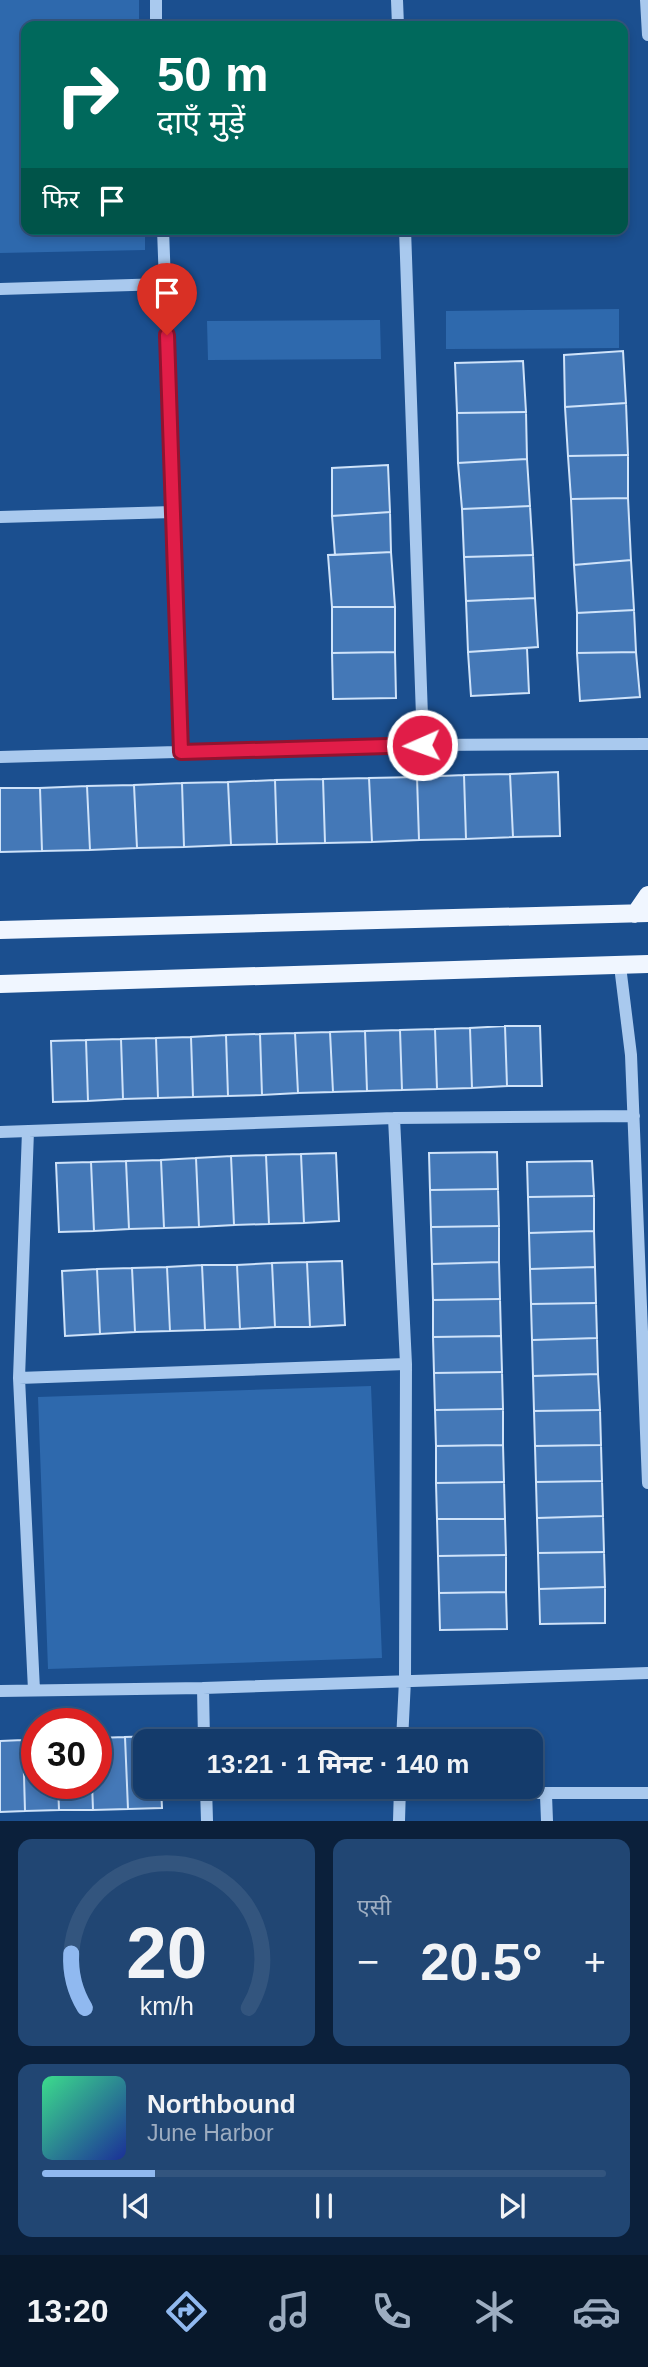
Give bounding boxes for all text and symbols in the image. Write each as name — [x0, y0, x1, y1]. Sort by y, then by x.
text: 50 m — [157, 47, 269, 101]
icon: right — [42, 49, 133, 140]
text: दाएँ मुड़ें — [157, 104, 245, 140]
icon: arrive — [93, 182, 131, 220]
text: फिर — [42, 184, 79, 214]
pin — [137, 263, 197, 335]
icon: arrive — [148, 274, 186, 312]
position arrow — [385, 708, 459, 782]
speed limit sign: 30 — [21, 1708, 112, 1799]
text: 13:21 · 1 मिनट · 140 m — [207, 1749, 469, 1779]
text: एसी — [357, 1894, 391, 1920]
text: 20 — [126, 1913, 207, 1994]
text: 20.5° — [420, 1933, 543, 1991]
text: − — [357, 1941, 379, 1983]
text: + — [584, 1941, 606, 1983]
text: km/h — [139, 1992, 194, 2020]
text: Northbound — [147, 2089, 296, 2119]
text: June Harbor — [147, 2120, 274, 2146]
icon: previous — [117, 2187, 155, 2225]
icon: pause — [305, 2187, 343, 2225]
icon: next — [493, 2187, 531, 2225]
icon: directions — [162, 2287, 211, 2336]
icon: music — [265, 2287, 314, 2336]
icon: phone — [367, 2287, 416, 2336]
icon: climate — [470, 2287, 519, 2336]
icon: car — [572, 2287, 621, 2336]
text: 13:20 — [27, 2293, 109, 2329]

